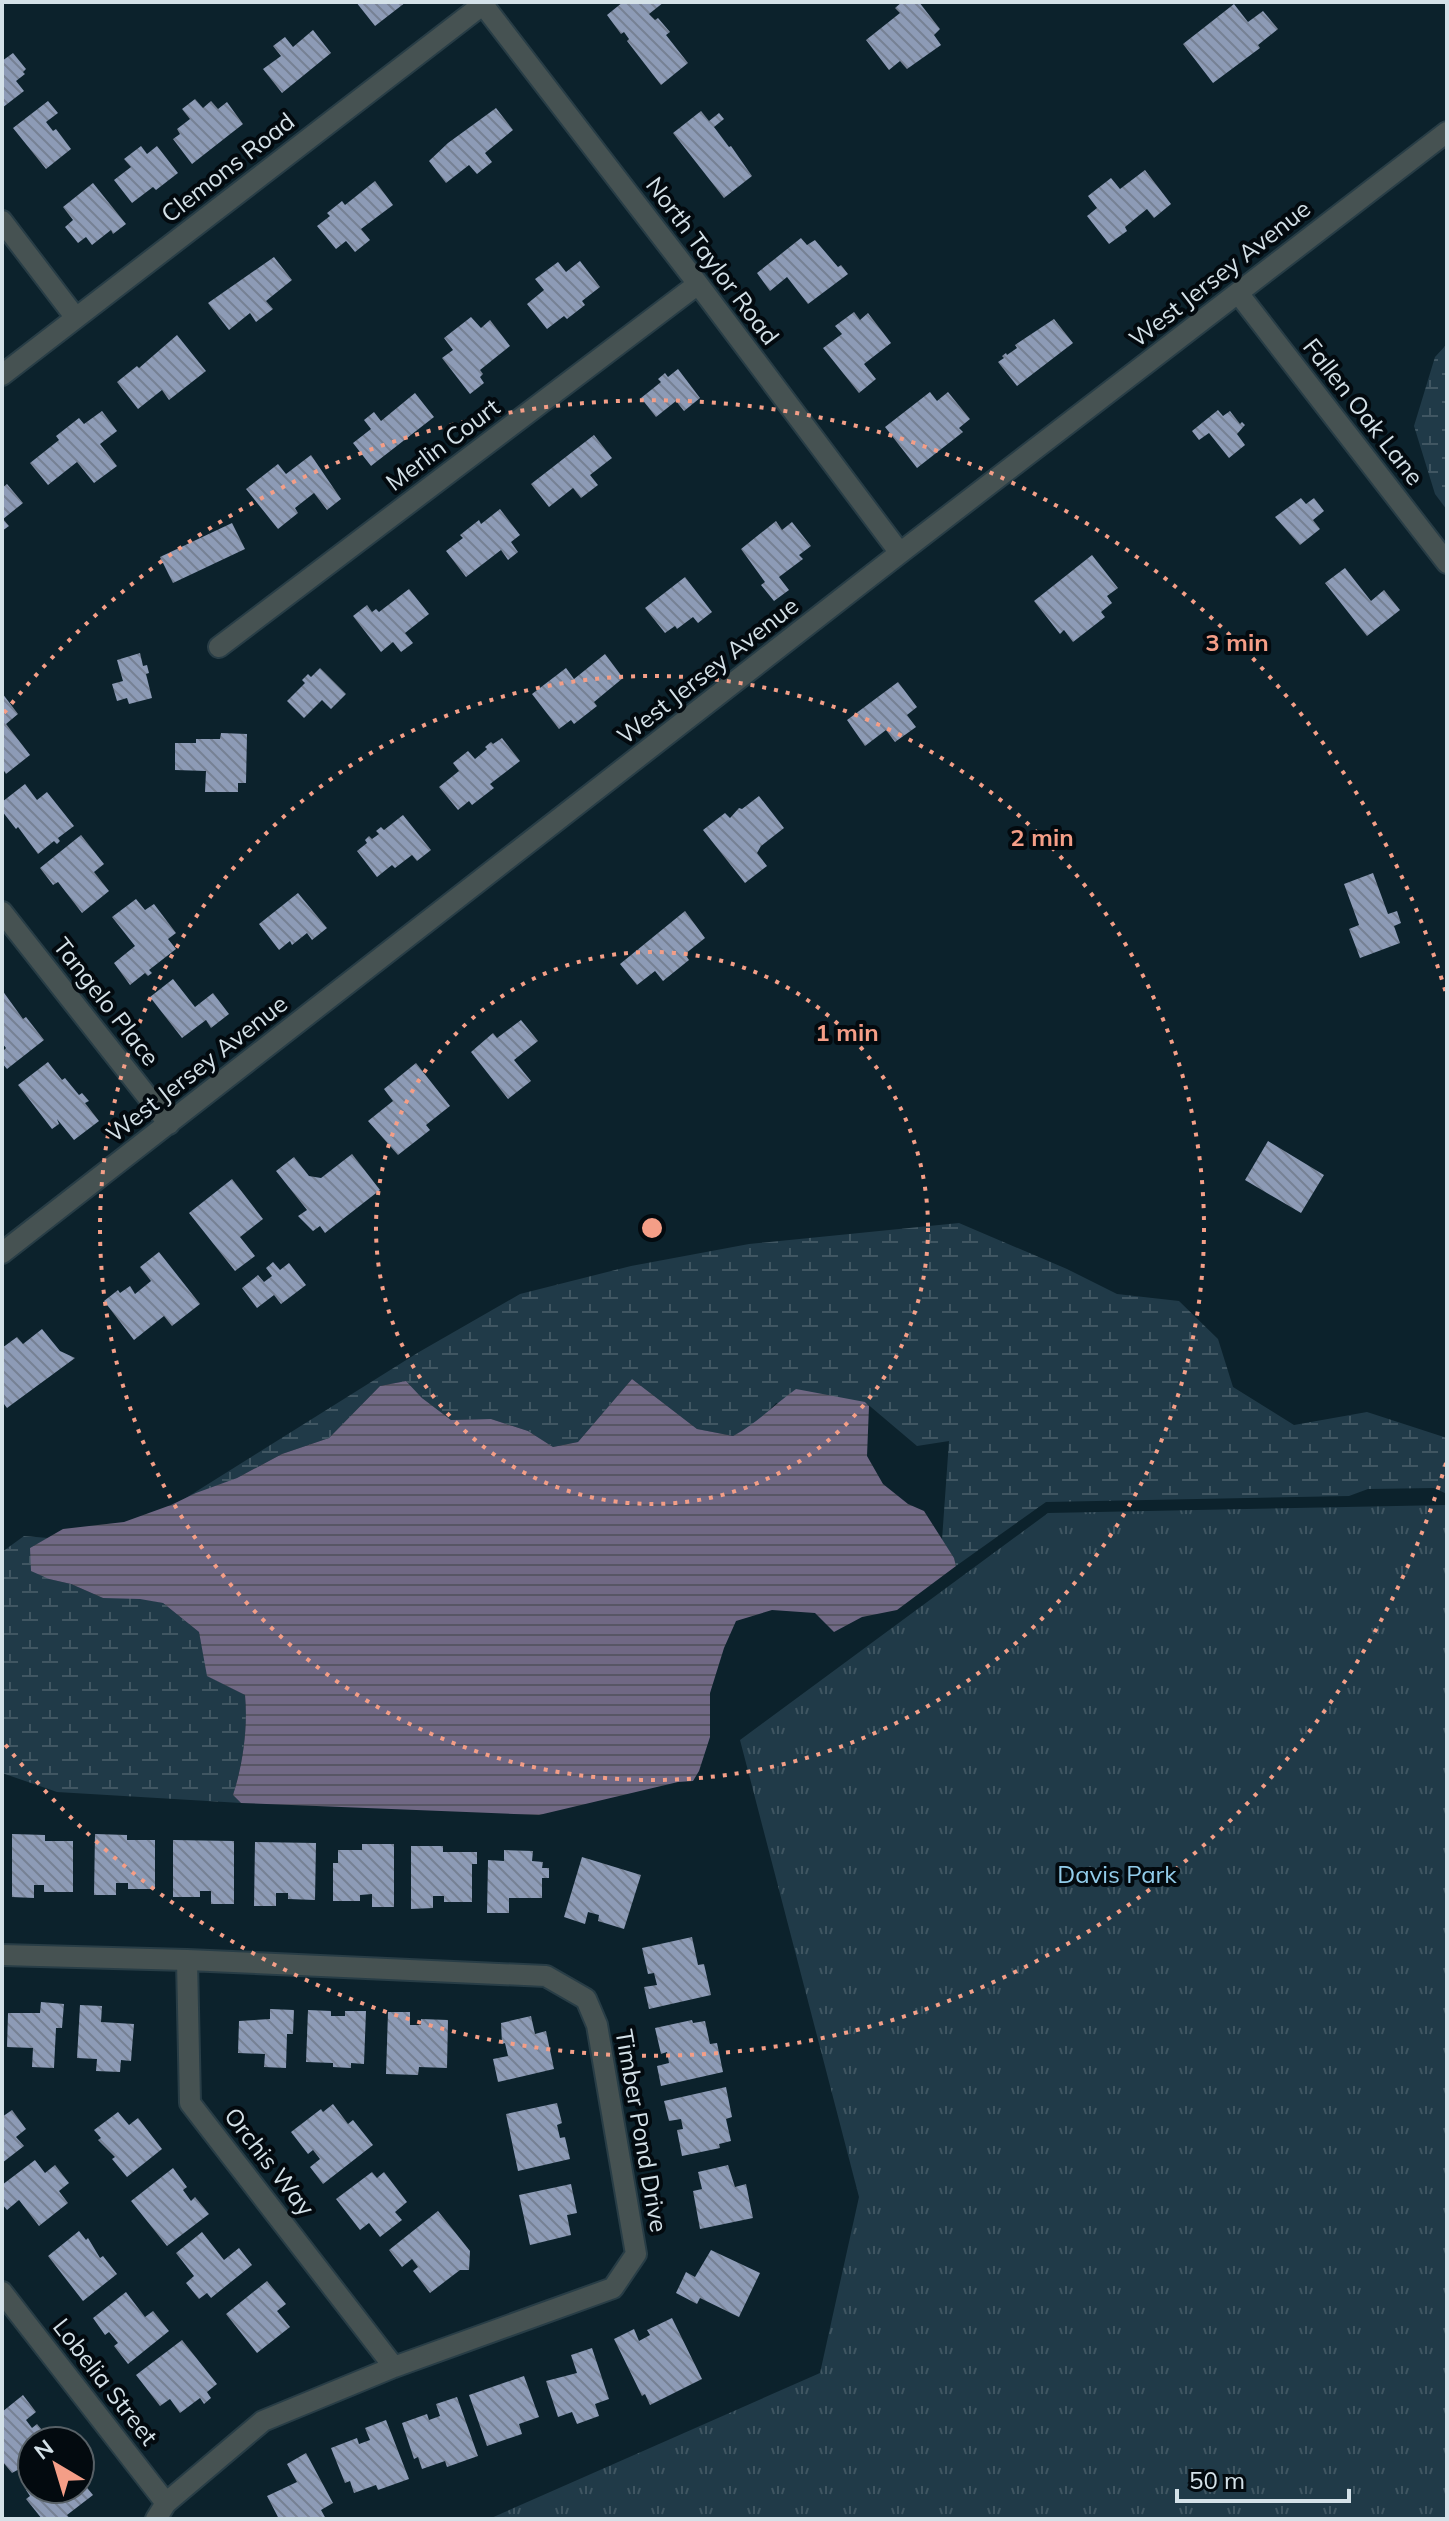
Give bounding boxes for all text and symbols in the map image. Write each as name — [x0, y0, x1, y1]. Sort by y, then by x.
street label: Clemons Road — [155, 106, 300, 229]
street label: North Taylor Road — [640, 170, 786, 350]
street label: West Jersey Avenue — [1123, 193, 1316, 353]
street label: Fallen Oak Lane — [1297, 332, 1431, 491]
street label: Merlin Court — [379, 392, 505, 497]
street label: West Jersey Avenue — [611, 590, 804, 750]
text: 3 min — [1205, 627, 1269, 657]
text: 2 min — [1010, 822, 1074, 852]
street label: Tangelo Place — [47, 931, 166, 1072]
street label: West Jersey Avenue — [100, 988, 293, 1148]
text: 1 min — [815, 1017, 879, 1047]
centre of rings — [638, 1214, 666, 1242]
park label: Davis Park — [1057, 1859, 1177, 1889]
street label: Timber Pond Drive — [609, 2027, 675, 2234]
street label: Orchis Way — [218, 2101, 322, 2222]
street label: Lobelia Street — [47, 2312, 165, 2451]
north arrow — [16, 2425, 96, 2505]
text: N — [29, 2433, 59, 2465]
scale bar — [1177, 2453, 1349, 2503]
text: 50 m — [1189, 2465, 1245, 2495]

